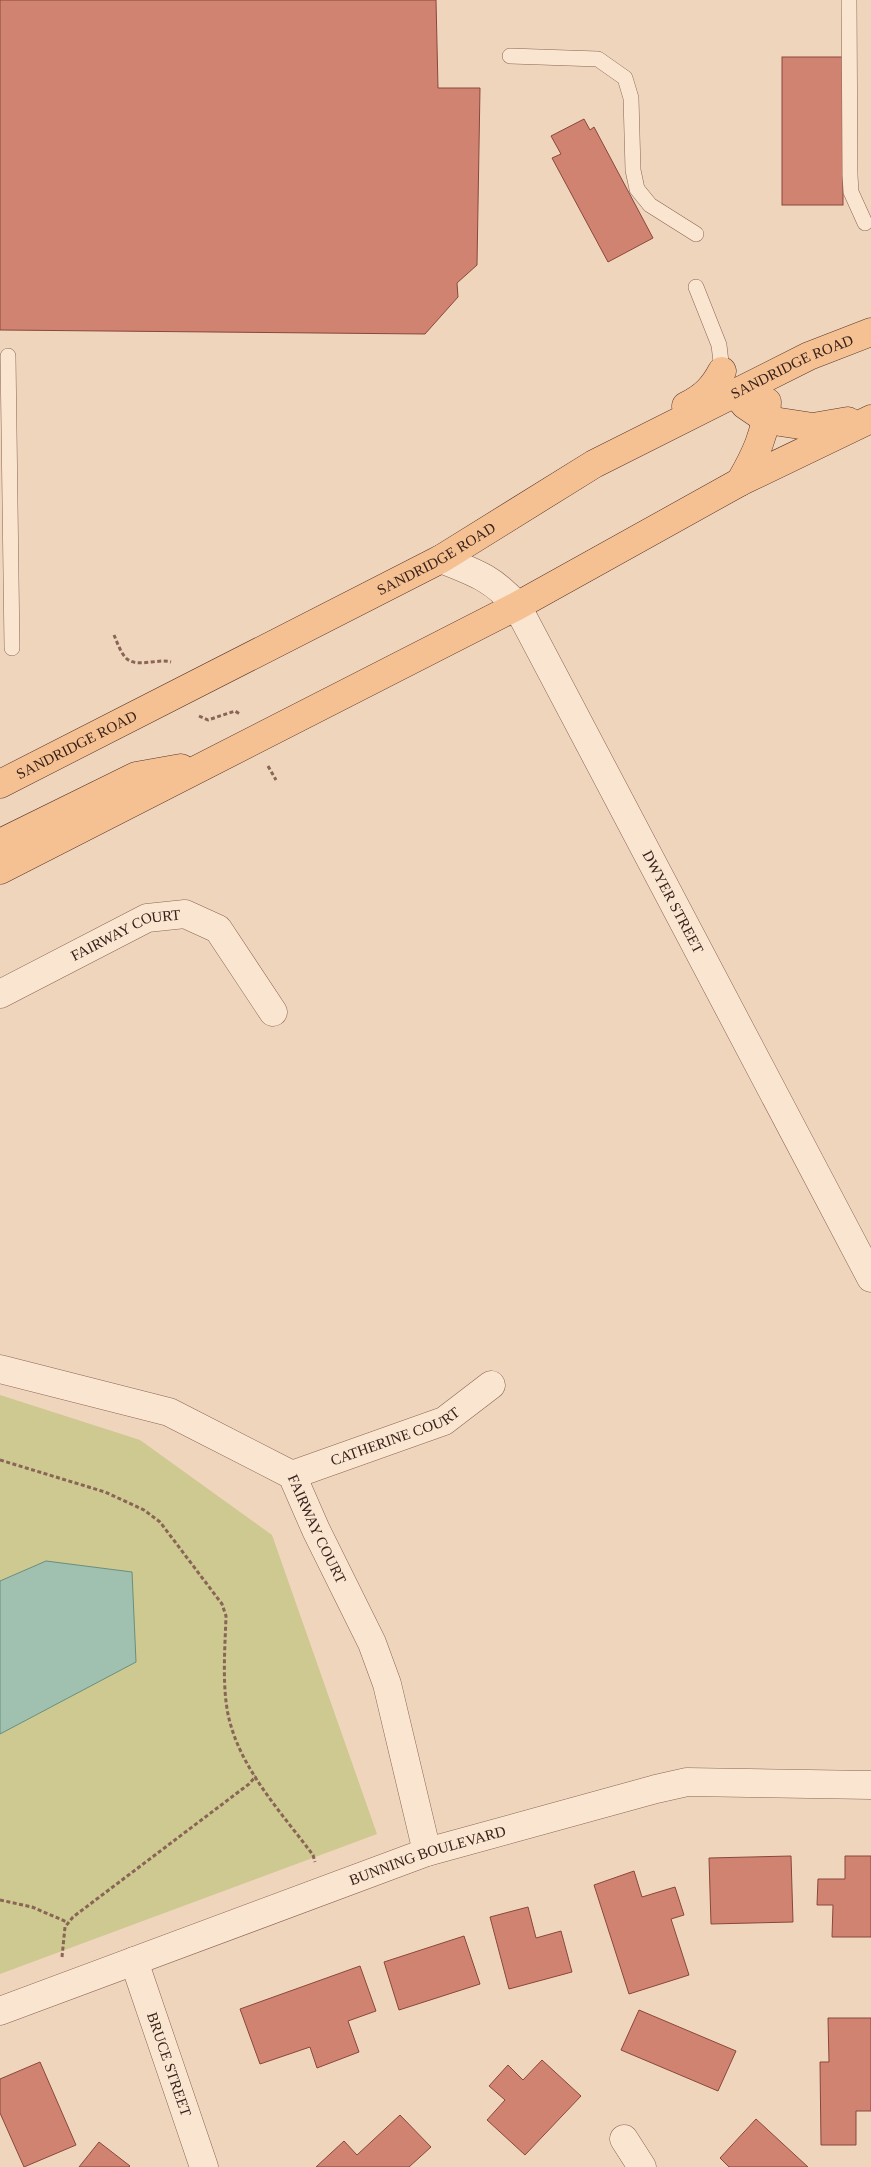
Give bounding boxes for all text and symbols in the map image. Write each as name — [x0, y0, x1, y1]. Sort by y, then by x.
street label: SANDRIDGE ROAD — [728, 332, 856, 402]
street label: SANDRIDGE ROAD — [374, 519, 498, 598]
street label: SANDRIDGE ROAD — [14, 707, 140, 782]
street label: DWYER STREET — [639, 848, 706, 956]
street label: FAIRWAY COURT — [68, 907, 181, 964]
street label: CATHERINE COURT — [328, 1404, 463, 1469]
street label: FAIRWAY COURT — [285, 1472, 349, 1586]
street label: BUNNING BOULEVARD — [347, 1823, 508, 1888]
street label: BRUCE STREET — [144, 2010, 194, 2118]

